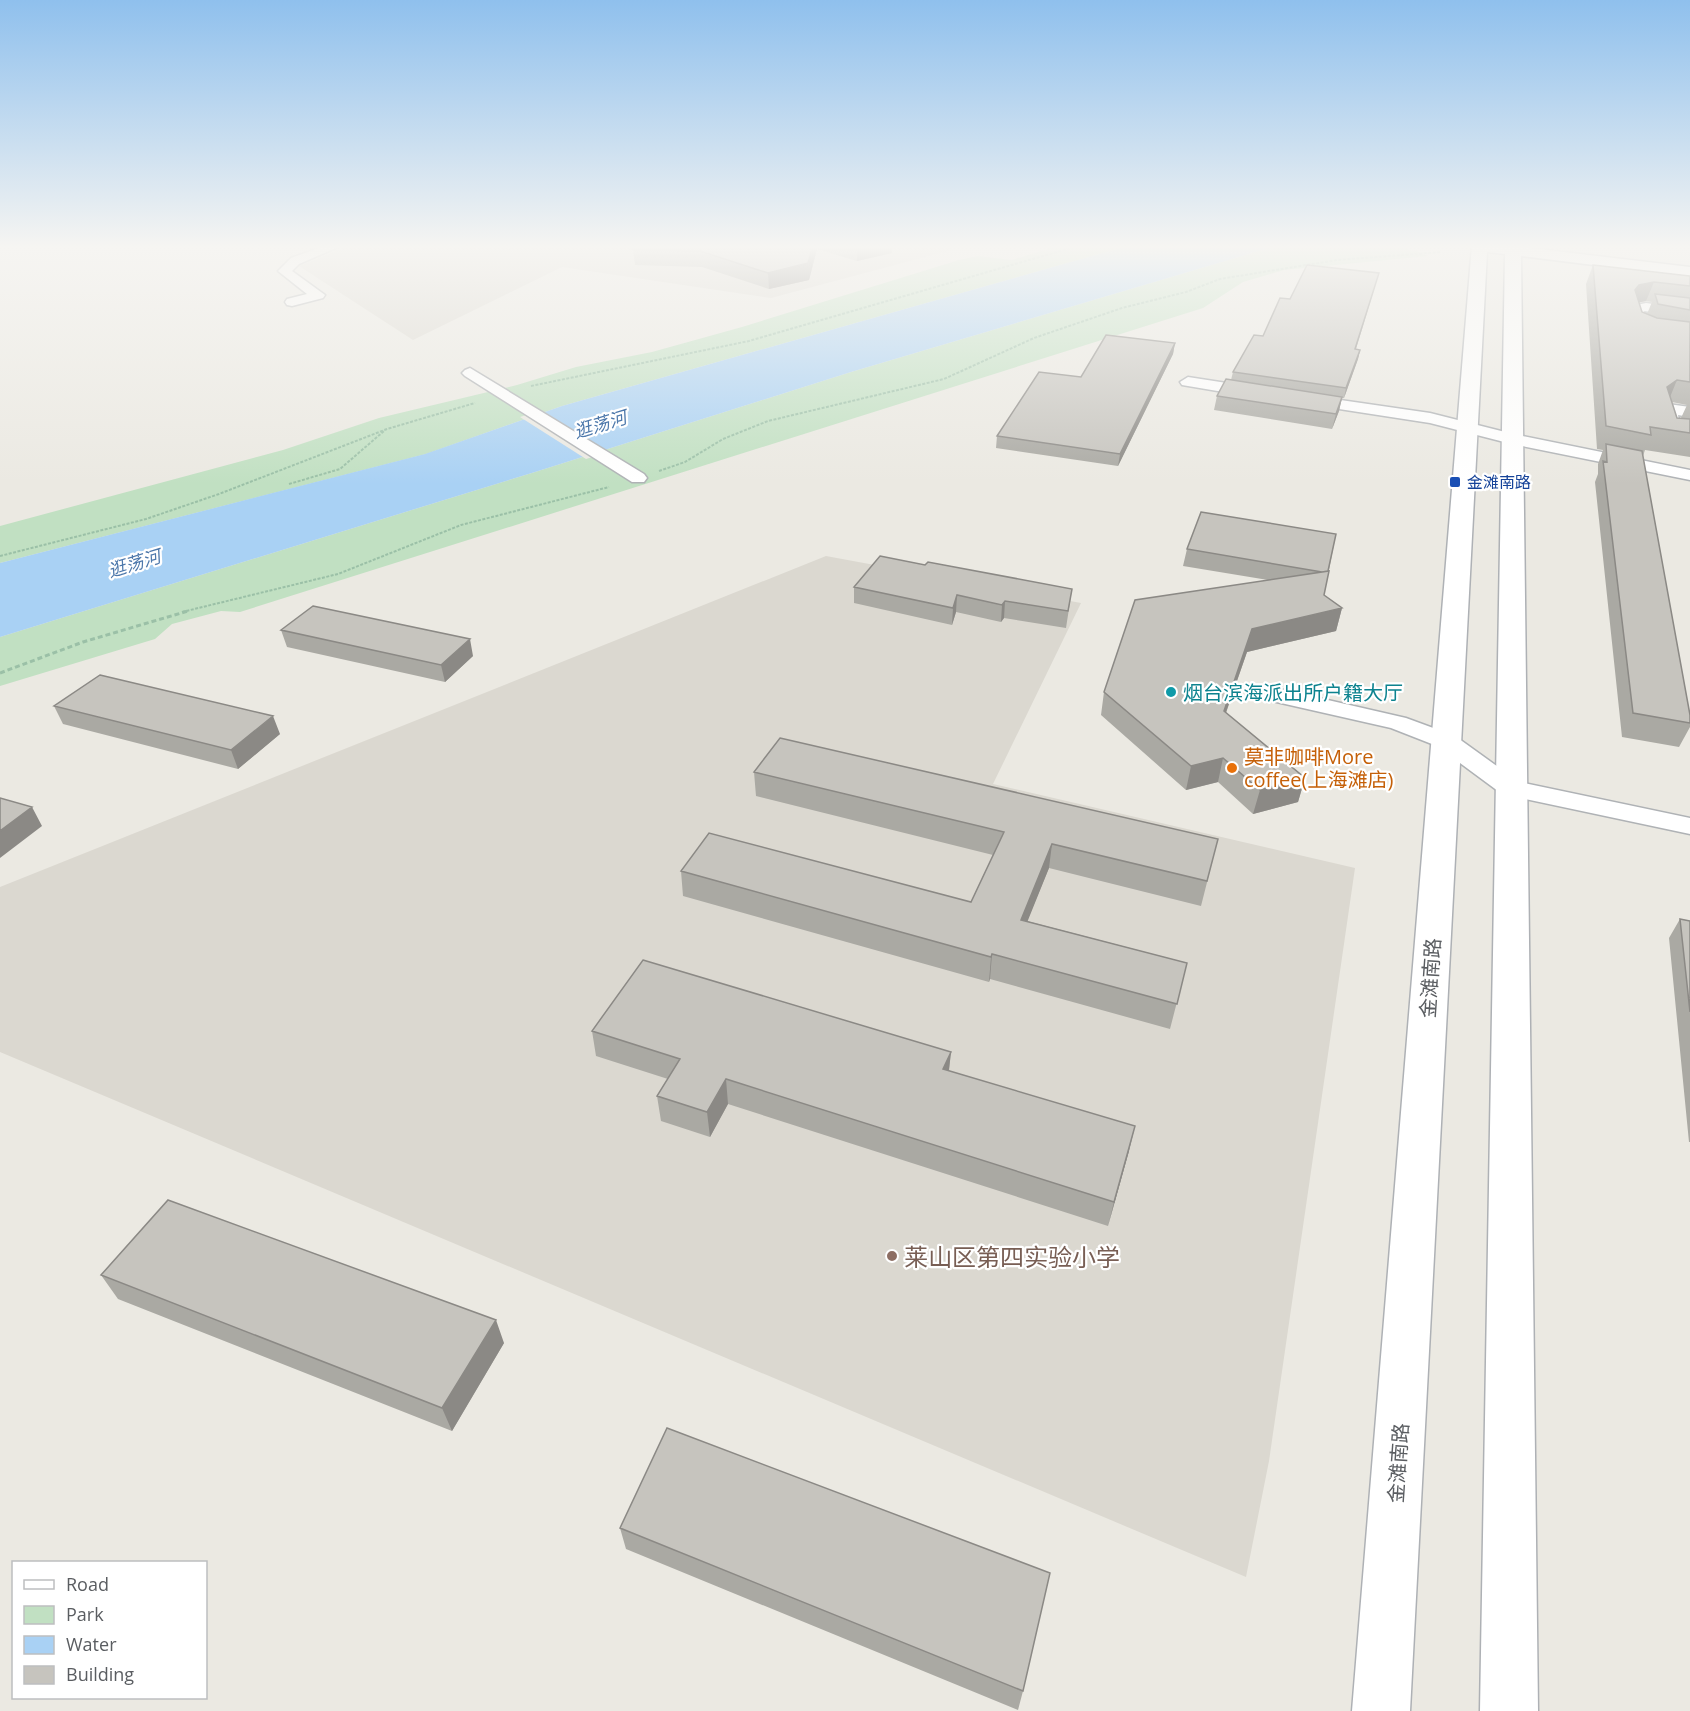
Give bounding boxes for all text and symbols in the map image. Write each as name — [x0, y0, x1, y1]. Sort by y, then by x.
water label: 逛荡河 — [571, 404, 632, 443]
place label: 金滩南路 — [1467, 471, 1531, 493]
marker: 金滩南路 — [1448, 475, 1462, 489]
water label: 逛荡河 — [105, 543, 166, 582]
place label: 烟台滨海派出所户籍大厅 — [1183, 679, 1403, 706]
marker: 烟台滨海派出所户籍大厅 — [1164, 685, 1178, 699]
place label: 莫非咖啡More coffee(上海滩店) — [1244, 743, 1393, 793]
marker: 莫非咖啡More coffee(上海滩店) — [1225, 761, 1239, 775]
street label: 金滩南路 — [1414, 937, 1446, 1019]
place label: 莱山区第四实验小学 — [904, 1240, 1120, 1273]
marker: 莱山区第四实验小学 — [885, 1249, 899, 1263]
street label: 金滩南路 — [1382, 1422, 1414, 1504]
legend — [12, 1561, 207, 1699]
text: Road — [66, 1572, 109, 1596]
text: Park — [66, 1602, 104, 1626]
text: Water — [66, 1632, 117, 1656]
text: Building — [66, 1662, 134, 1686]

